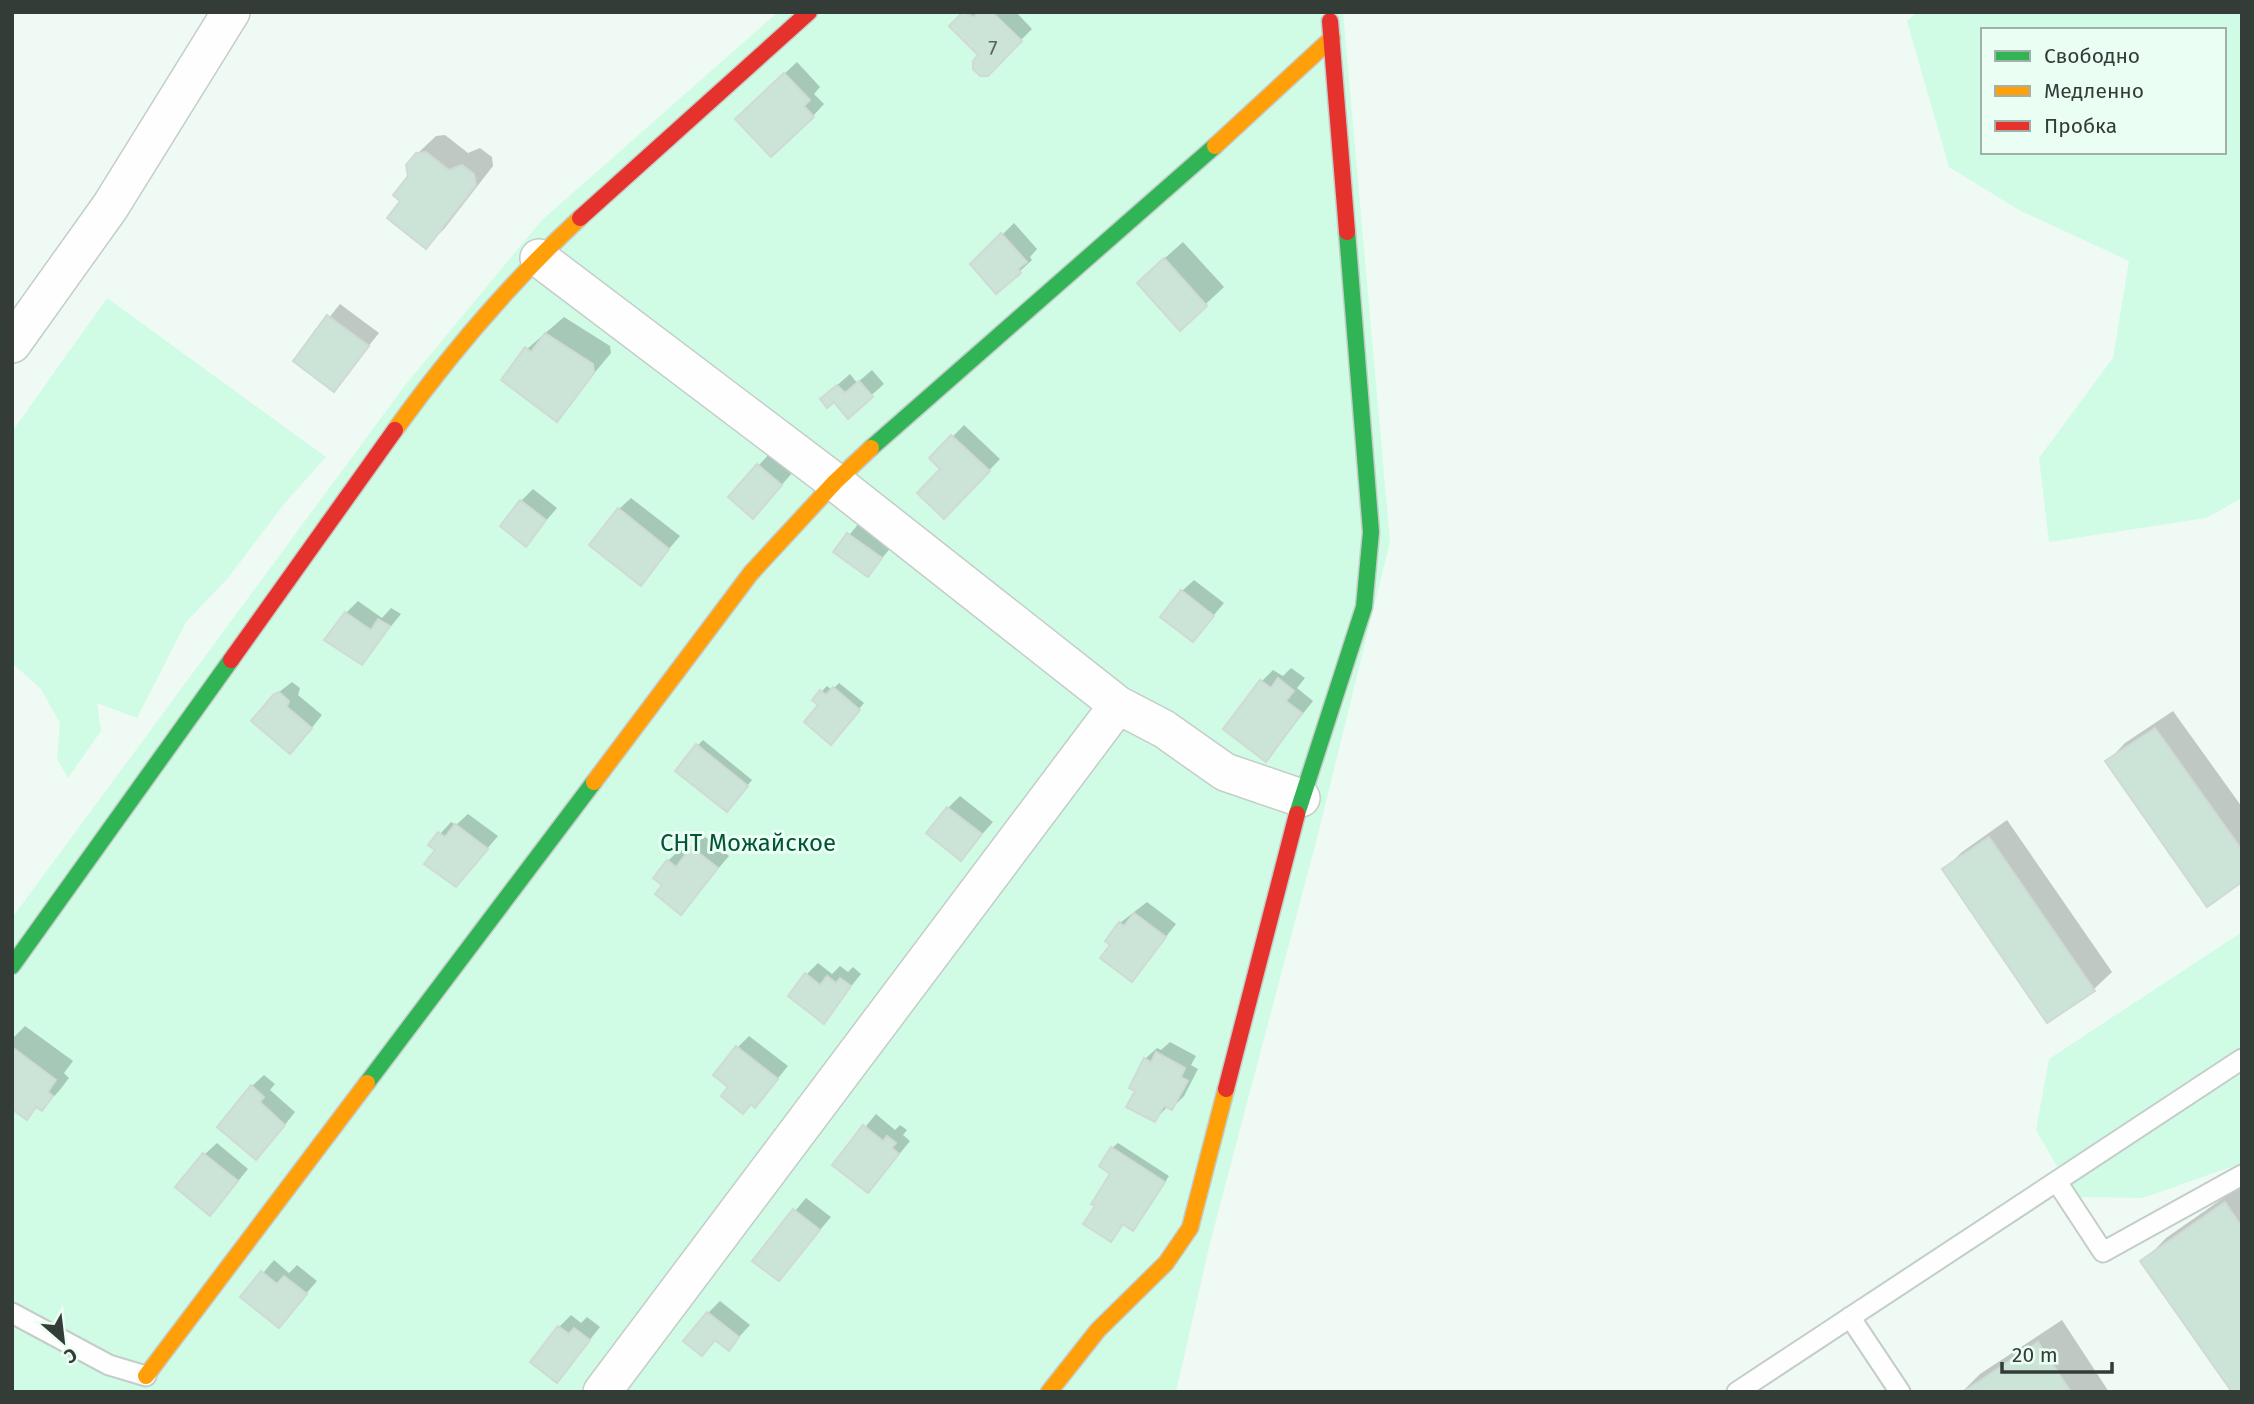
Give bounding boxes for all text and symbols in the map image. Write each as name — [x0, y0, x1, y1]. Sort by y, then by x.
legend — [1981, 28, 2226, 154]
house number: 7 — [988, 35, 998, 61]
text: Свободно — [2044, 43, 2140, 69]
text: Медленно — [2044, 78, 2144, 104]
text: Пробка — [2044, 113, 2117, 139]
park label: СНТ Можайское — [660, 829, 836, 857]
north arrow — [28, 1306, 98, 1376]
scale bar — [2002, 1330, 2112, 1374]
text: 20 m — [2012, 1342, 2058, 1368]
text: С — [60, 1343, 81, 1368]

